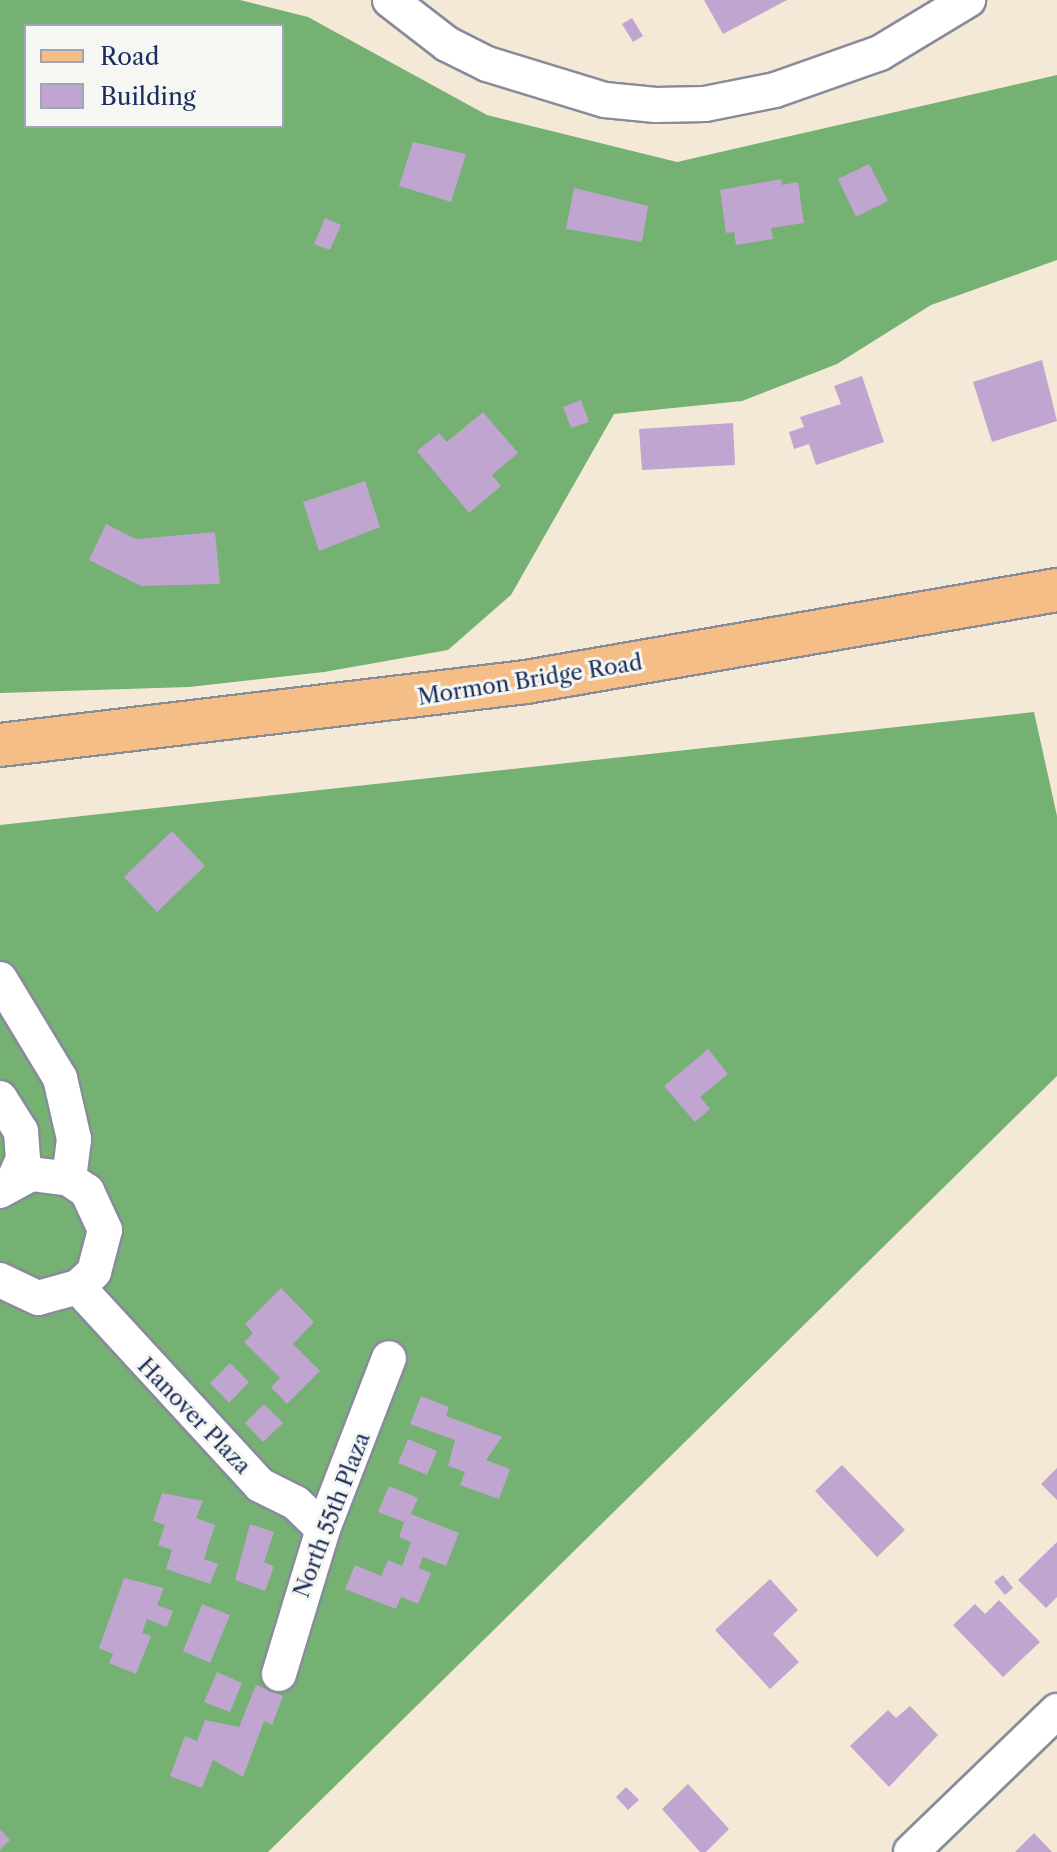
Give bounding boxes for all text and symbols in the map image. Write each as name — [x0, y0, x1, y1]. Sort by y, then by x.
legend — [24, 24, 284, 128]
text: Road — [100, 42, 159, 71]
text: Building — [100, 82, 196, 111]
street label: Mormon Bridge Road — [416, 649, 644, 711]
street label: Hanover Plaza — [132, 1352, 256, 1480]
street label: North 55th Plaza — [288, 1429, 376, 1601]

